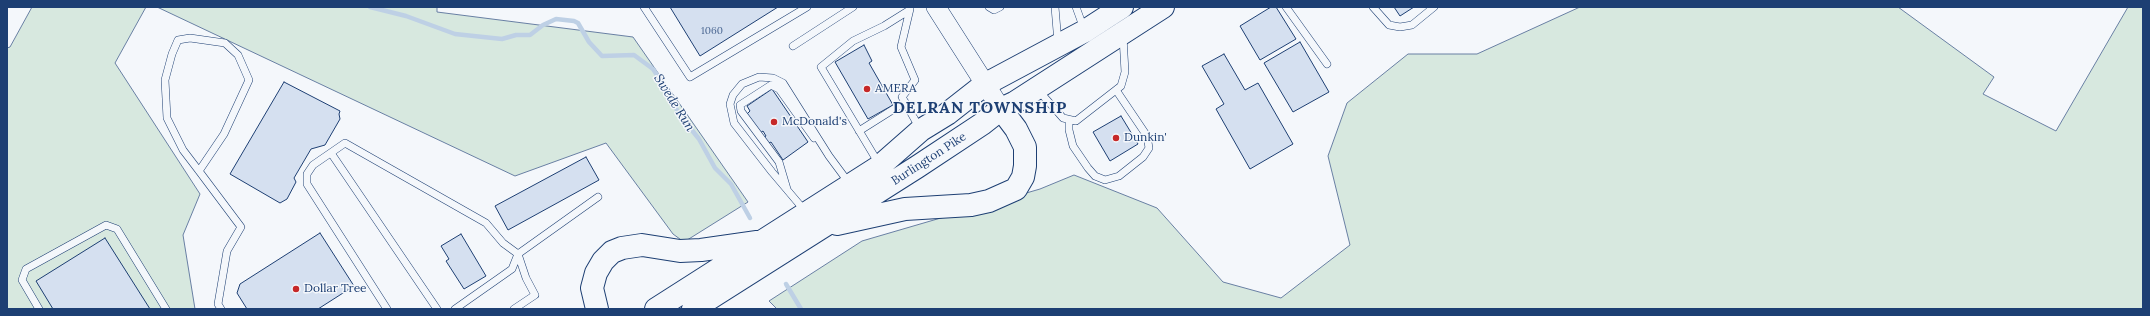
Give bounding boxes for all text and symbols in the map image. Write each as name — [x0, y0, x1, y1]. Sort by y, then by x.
house number: 1060 — [701, 25, 723, 37]
water label: Swede Run — [650, 71, 698, 135]
place label: AMERA — [875, 82, 917, 96]
marker: AMERA — [862, 84, 872, 94]
district label: DELRAN TOWNSHIP — [893, 98, 1067, 118]
place label: McDonald's — [782, 115, 847, 129]
marker: McDonald's — [769, 117, 779, 127]
street label: Burlington Pike — [889, 130, 969, 188]
place label: Dunkin' — [1124, 131, 1167, 145]
marker: Dunkin' — [1111, 133, 1121, 143]
place label: Dollar Tree — [304, 282, 367, 296]
marker: Dollar Tree — [291, 284, 301, 294]

